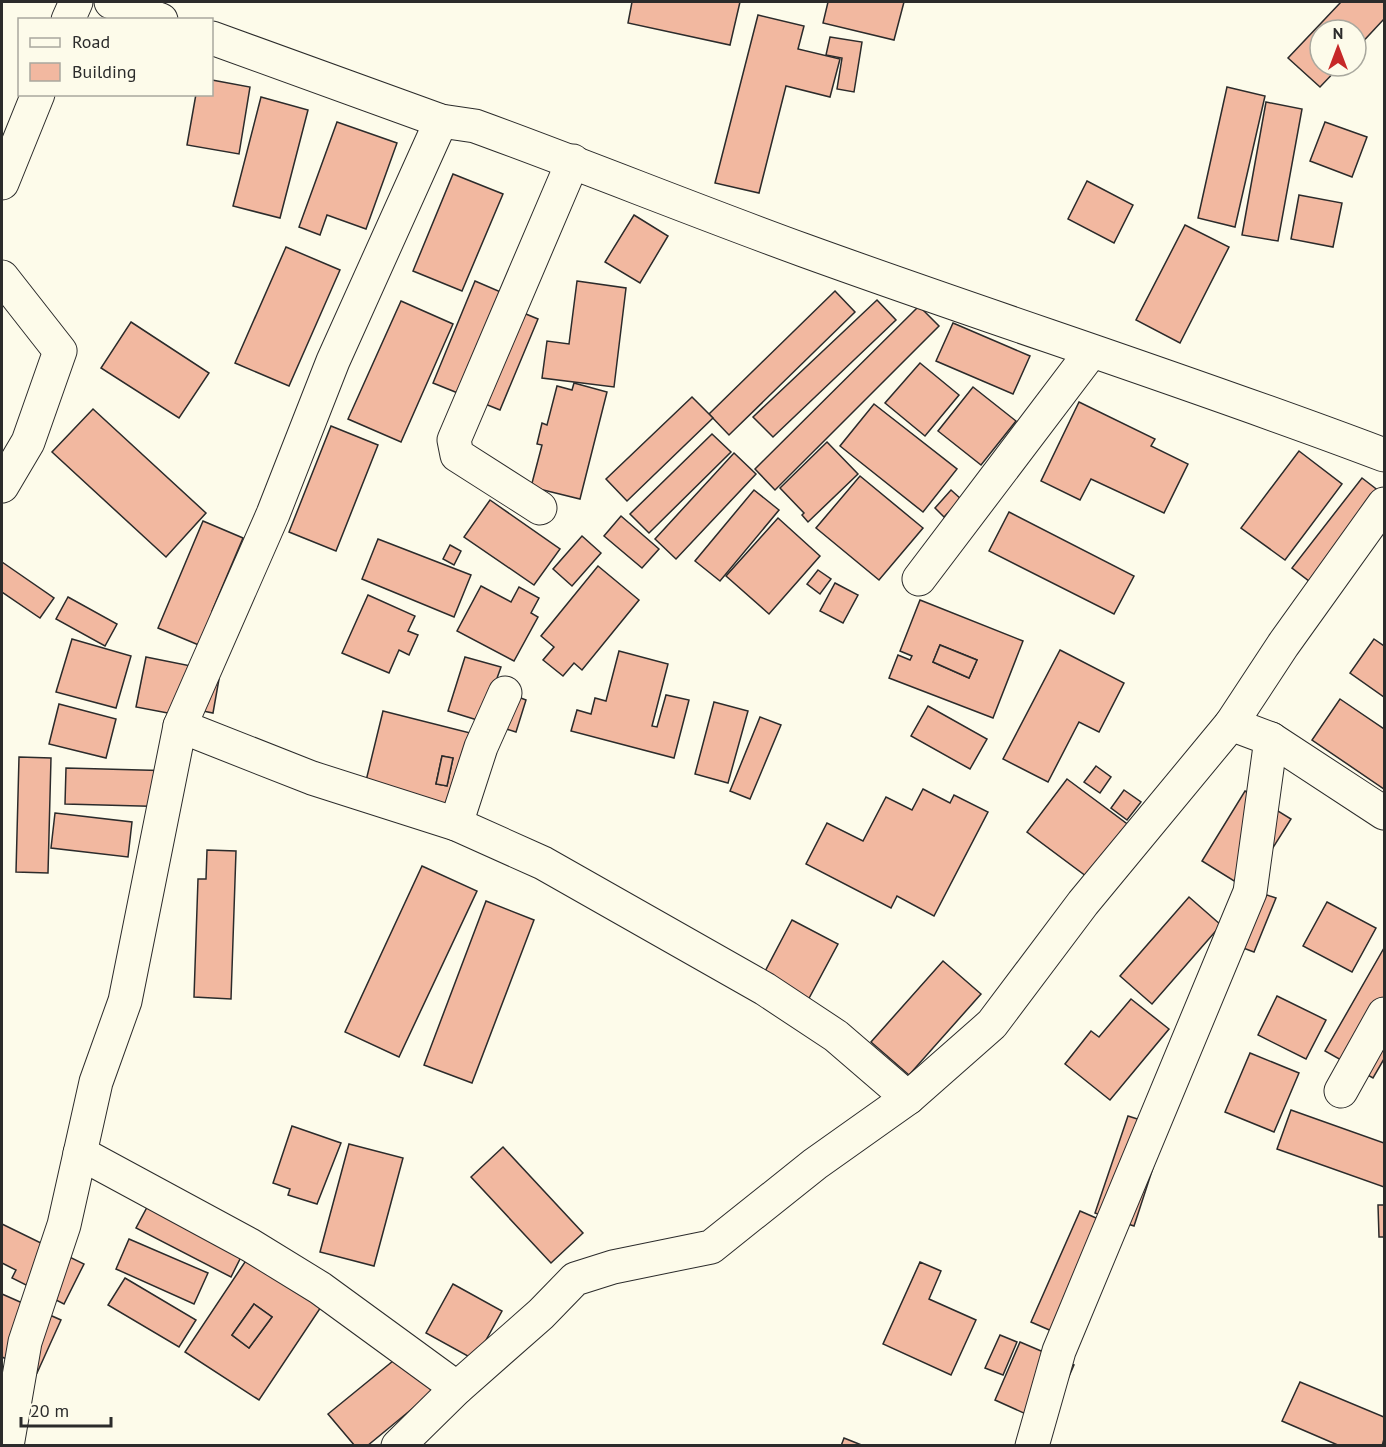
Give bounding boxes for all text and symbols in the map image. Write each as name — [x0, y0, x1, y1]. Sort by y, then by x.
legend — [18, 18, 213, 96]
north arrow — [1308, 18, 1368, 78]
text: N — [1333, 23, 1343, 43]
text: Road — [72, 30, 110, 53]
text: Building — [72, 60, 136, 83]
scale bar — [21, 1390, 111, 1428]
text: 20 m — [30, 1399, 69, 1422]

